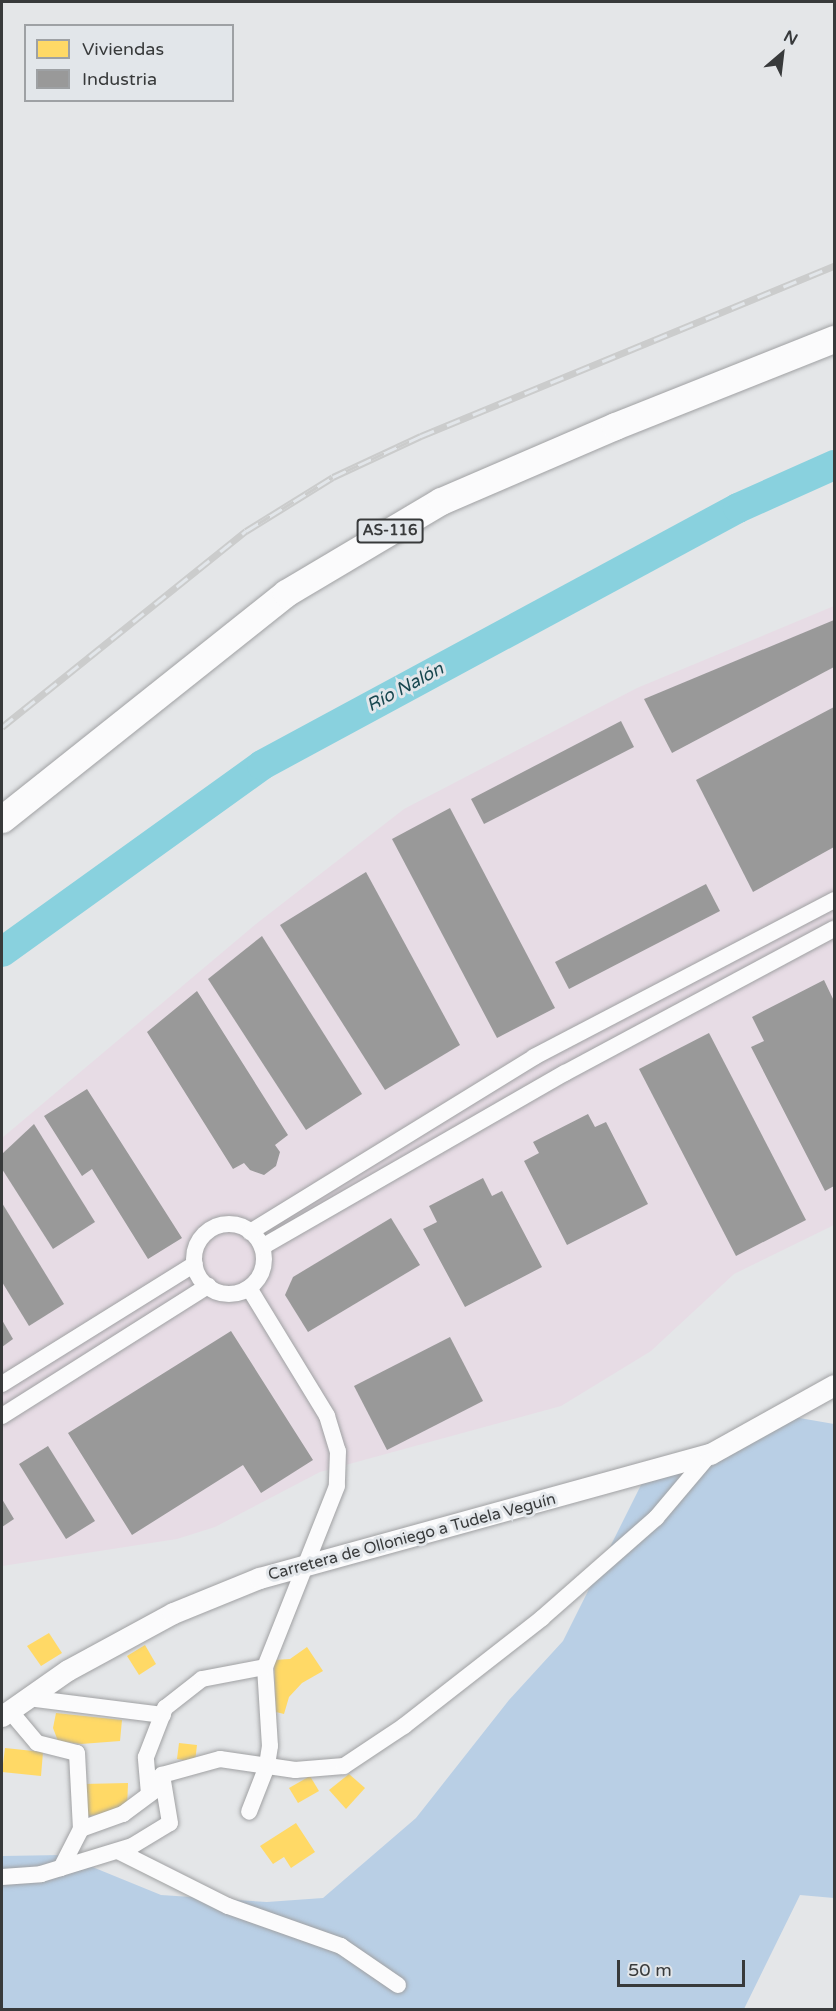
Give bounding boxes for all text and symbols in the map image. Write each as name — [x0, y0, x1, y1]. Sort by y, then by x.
legend — [24, 24, 234, 102]
north arrow — [752, 24, 812, 84]
text: N — [780, 26, 801, 50]
text: Viviendas — [82, 38, 164, 60]
text: Industria — [82, 68, 157, 90]
road number: AS-116 — [356, 519, 424, 543]
water label: Río Nalón — [363, 658, 447, 716]
street label: Carretera de Olloniego a Tudela Veguín — [266, 1489, 558, 1585]
scale bar — [620, 1948, 748, 1986]
text: 50 m — [628, 1959, 672, 1981]

